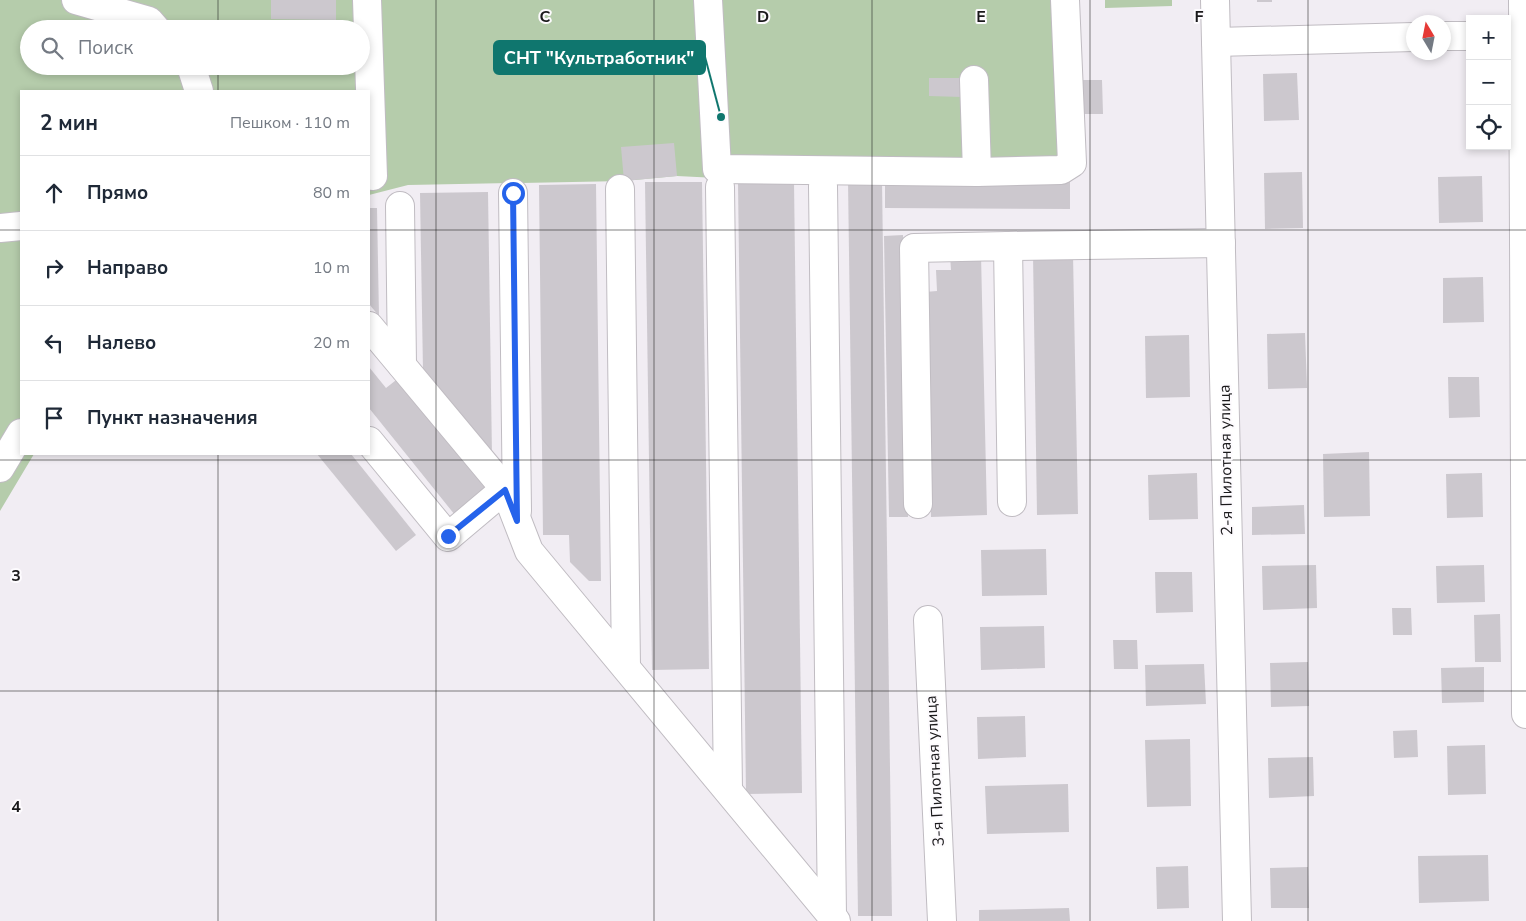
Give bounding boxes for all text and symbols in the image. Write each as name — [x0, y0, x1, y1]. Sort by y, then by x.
text: C — [540, 6, 551, 28]
text: D — [757, 6, 769, 28]
text: E — [976, 6, 986, 28]
text: F — [1195, 6, 1204, 28]
north arrow — [1406, 15, 1451, 60]
map controls — [1466, 15, 1511, 150]
button: + — [1466, 15, 1511, 60]
search box — [20, 20, 370, 75]
icon: search — [38, 34, 66, 62]
text: Поиск — [78, 35, 133, 61]
callout: СНТ "Культработник" — [494, 41, 705, 74]
text: СНТ "Культработник" — [504, 46, 694, 70]
button: − — [1466, 60, 1511, 105]
button: locate — [1466, 105, 1511, 150]
text: 2 мин — [40, 109, 98, 137]
text: Пешком · 110 m — [230, 112, 350, 134]
icon: ahead — [40, 179, 68, 207]
text: Прямо — [87, 180, 148, 206]
text: 80 m — [313, 182, 350, 204]
route start — [502, 182, 525, 205]
icon: right — [40, 254, 68, 282]
text: Направо — [87, 255, 168, 281]
text: 10 m — [313, 257, 350, 279]
icon: left — [40, 329, 68, 357]
text: Налево — [87, 330, 156, 356]
text: 20 m — [313, 332, 350, 354]
street label: 2-я Пилотная улица — [1214, 384, 1238, 536]
icon: arrive — [40, 404, 68, 432]
text: Пункт назначения — [87, 405, 258, 431]
route end — [437, 525, 460, 548]
text: 3 — [11, 565, 21, 587]
street label: 3-я Пилотная улица — [920, 695, 950, 847]
text: 4 — [11, 796, 21, 818]

